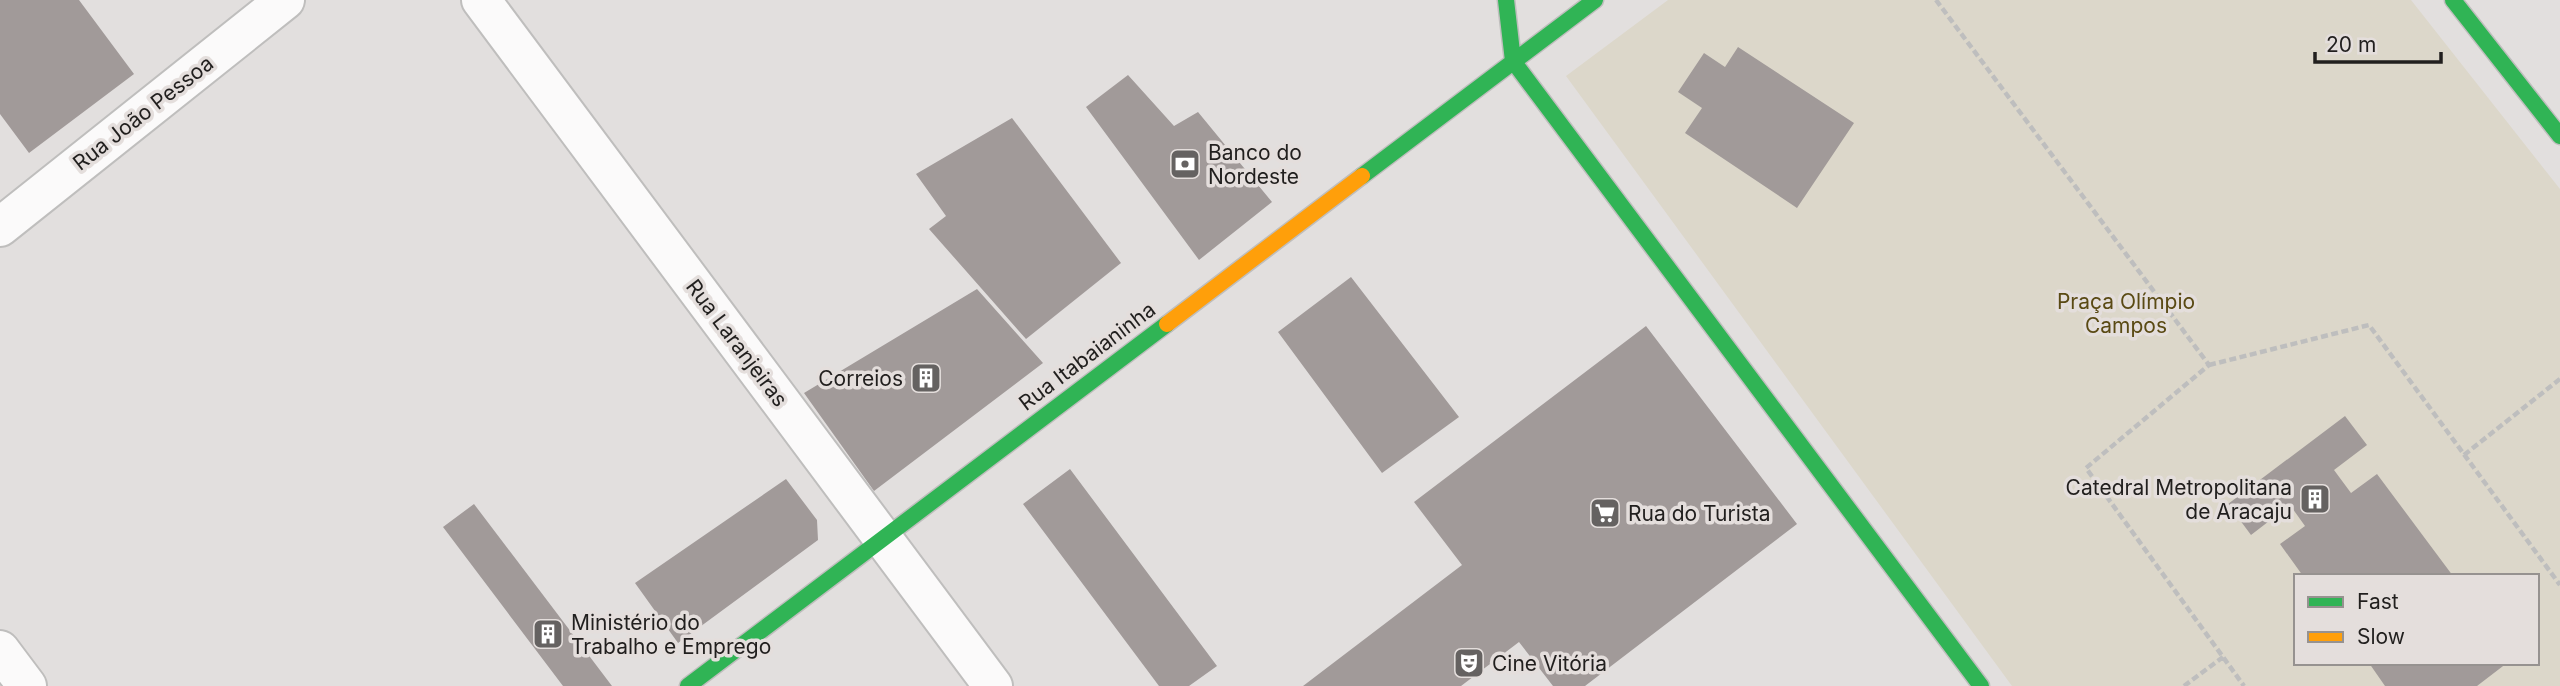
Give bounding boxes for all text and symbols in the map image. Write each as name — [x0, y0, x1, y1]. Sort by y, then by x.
scale bar — [2315, 21, 2441, 65]
text: 20 m — [2326, 32, 2376, 57]
street label: Rua João Pessoa — [68, 51, 218, 175]
place label: Banco do Nordeste — [1208, 140, 1302, 189]
bank icon: Banco do Nordeste — [1168, 147, 1202, 181]
street label: Rua Laranjeiras — [681, 275, 793, 411]
park label: Praça Olímpio Campos — [2057, 289, 2195, 338]
street label: Rua Itabaianinha — [1014, 297, 1160, 415]
building icon: Correios — [909, 361, 943, 395]
place label: Correios — [818, 366, 903, 391]
place label: Catedral Metropolitana de Aracaju — [2066, 475, 2292, 524]
building icon: Catedral Metropolitana de Aracaju — [2298, 482, 2332, 516]
supermarket icon: Rua do Turista — [1588, 496, 1622, 530]
place label: Rua do Turista — [1628, 501, 1771, 526]
legend — [2294, 574, 2539, 665]
text: Fast — [2357, 589, 2399, 614]
place label: Ministério do Trabalho e Emprego — [571, 610, 771, 659]
building icon: Ministério do Trabalho e Emprego — [531, 617, 565, 651]
text: Slow — [2357, 624, 2405, 649]
theatre icon: Cine Vitória — [1452, 646, 1486, 680]
place label: Cine Vitória — [1492, 651, 1607, 676]

